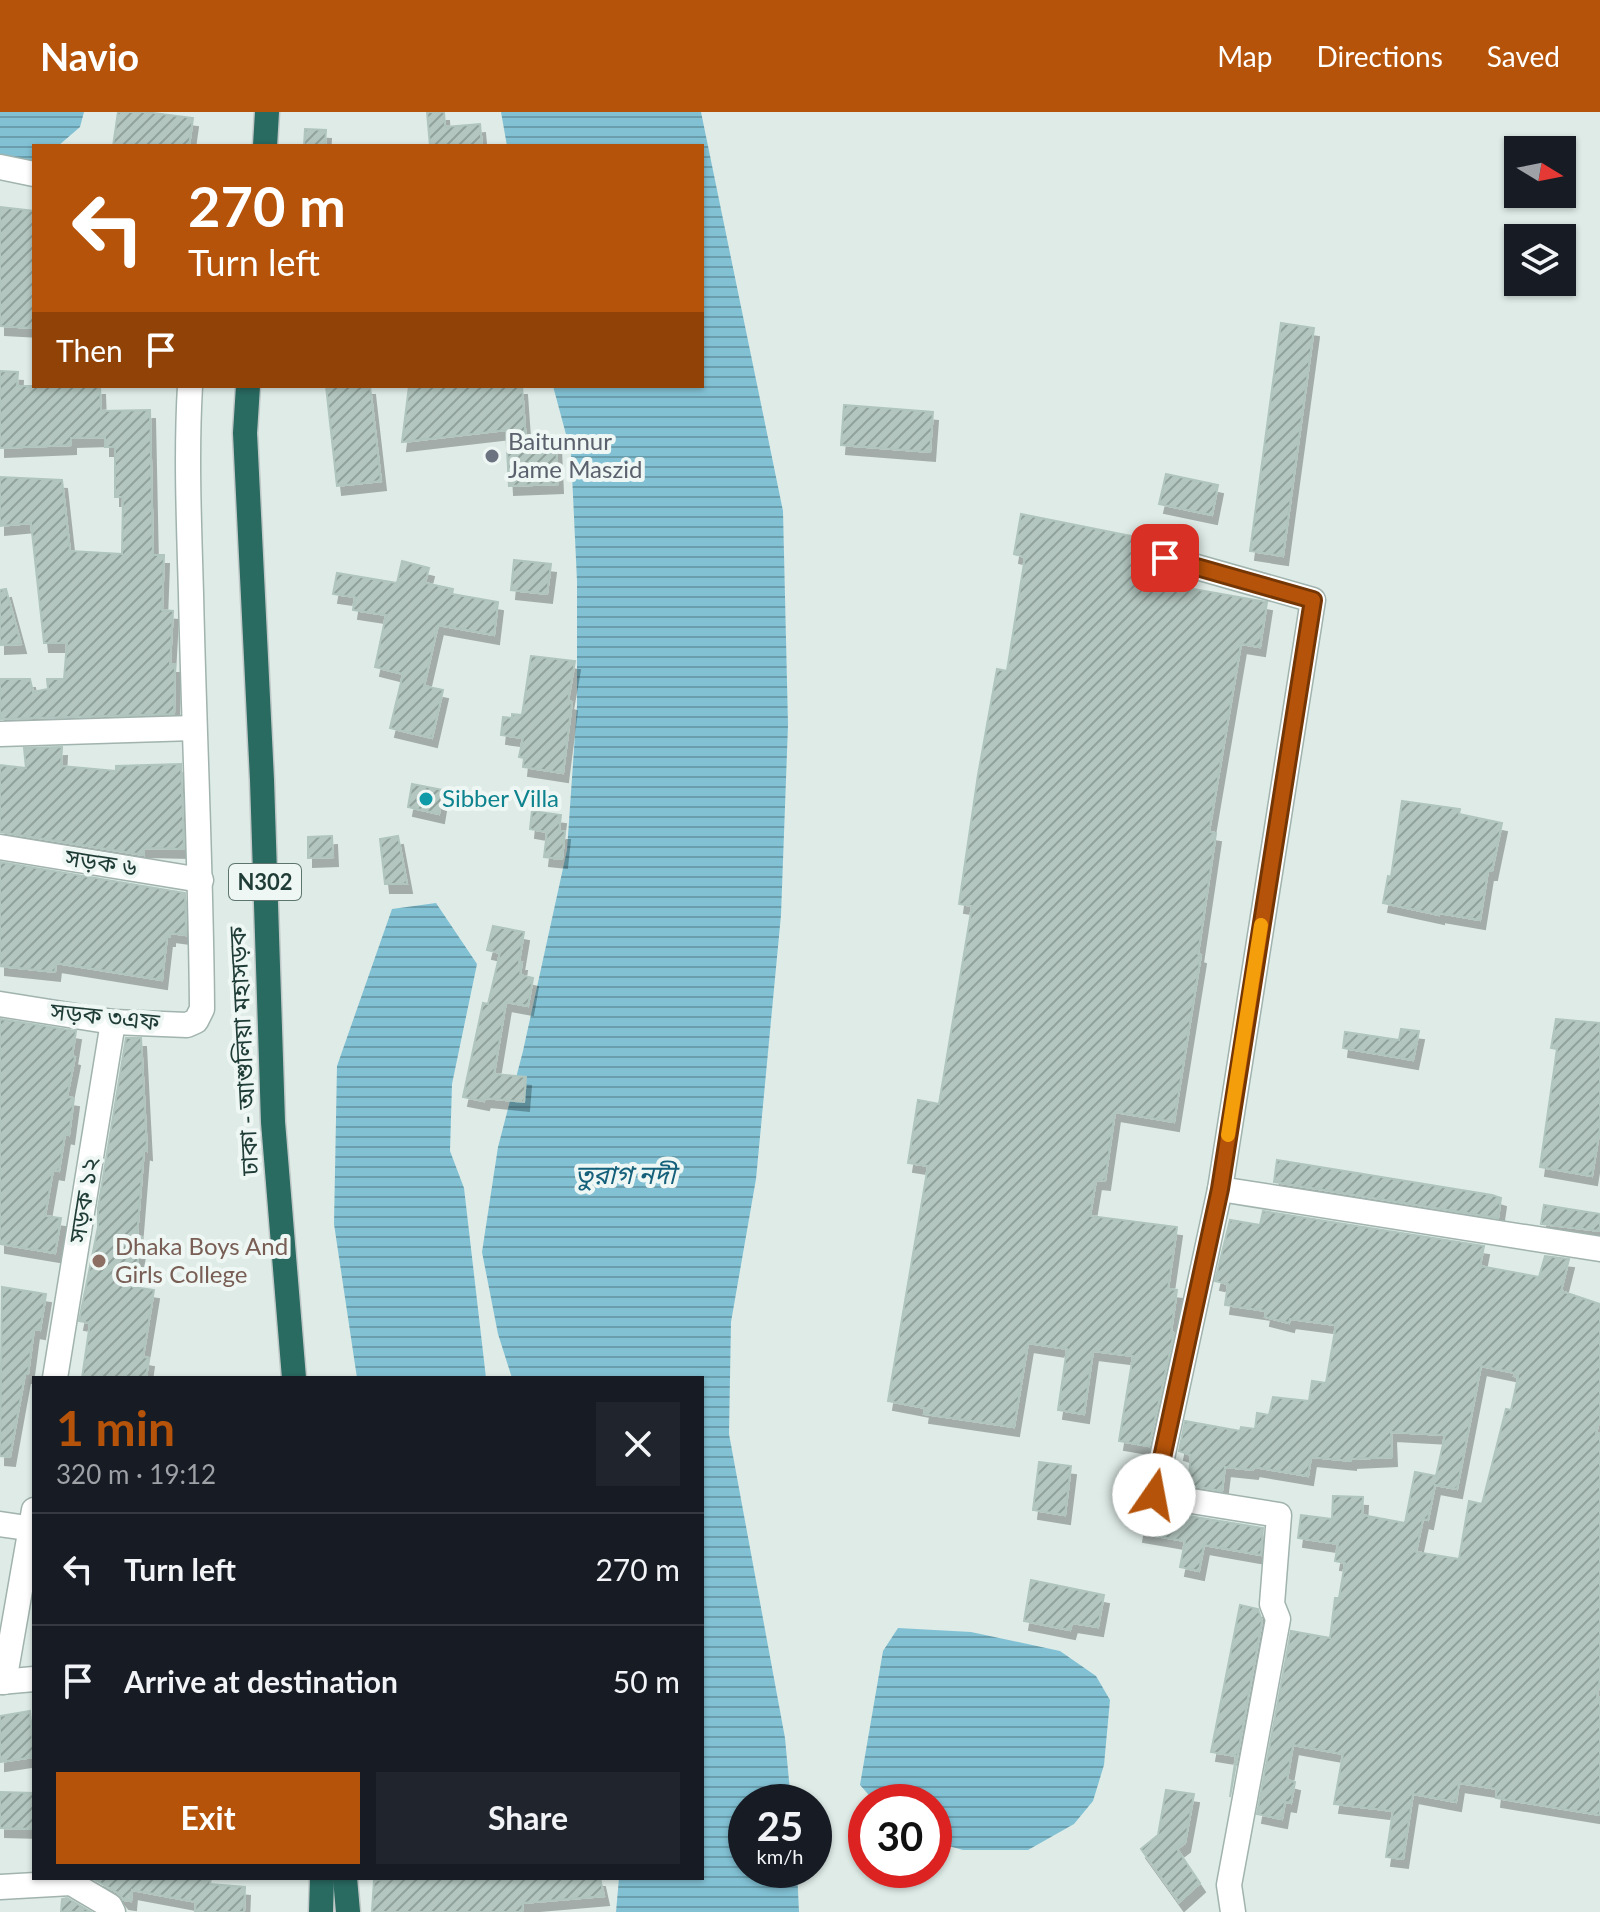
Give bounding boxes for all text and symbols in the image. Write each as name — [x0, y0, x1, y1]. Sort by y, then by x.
text: Navio — [40, 33, 139, 79]
text: Map — [1217, 39, 1272, 73]
text: Directions — [1316, 39, 1443, 73]
text: Saved — [1487, 39, 1560, 73]
north arrow — [1504, 136, 1576, 208]
map controls — [1504, 136, 1576, 296]
text: 270 m — [188, 172, 346, 239]
icon: left — [56, 176, 160, 280]
button: layers — [1504, 224, 1576, 296]
text: Turn left — [188, 240, 320, 284]
icon: arrive — [139, 328, 183, 372]
text: Then — [56, 332, 123, 368]
place label: Baitunnur Jame Maszid — [508, 426, 642, 483]
marker: Baitunnur Jame Maszid — [483, 447, 501, 465]
pin — [1131, 524, 1199, 592]
icon: arrive — [1143, 536, 1187, 580]
place label: Sibber Villa — [442, 783, 559, 812]
marker: Sibber Villa — [417, 790, 435, 808]
street label: সড়ক ৬ — [63, 841, 139, 881]
road number: N302 — [229, 864, 301, 900]
street label: ঢাকা - আশুলিয়া মহাসড়ক — [221, 925, 264, 1177]
street label: সড়ক ৩এফ — [48, 995, 162, 1036]
street label: সড়ক ১২ — [61, 1155, 104, 1245]
water label: তুরাগ নদী — [575, 1158, 680, 1191]
place label: Dhaka Boys And Girls College — [115, 1231, 288, 1288]
marker: Dhaka Boys And Girls College — [90, 1252, 108, 1270]
text: 1 min — [56, 1399, 175, 1456]
button: close — [596, 1402, 680, 1486]
position arrow — [1112, 1453, 1196, 1537]
text: 320 m · 19:12 — [56, 1458, 216, 1490]
icon: left — [56, 1547, 100, 1591]
text: Turn left — [124, 1551, 236, 1587]
text: 270 m — [595, 1551, 680, 1587]
icon: arrive — [56, 1659, 100, 1703]
text: Arrive at destination — [124, 1663, 398, 1699]
text: 50 m — [613, 1663, 680, 1699]
button: Exit — [56, 1772, 360, 1864]
button: Share — [376, 1772, 680, 1864]
speed limit sign: 30 — [848, 1784, 952, 1888]
text: 25 — [757, 1802, 803, 1850]
text: km/h — [757, 1844, 803, 1868]

